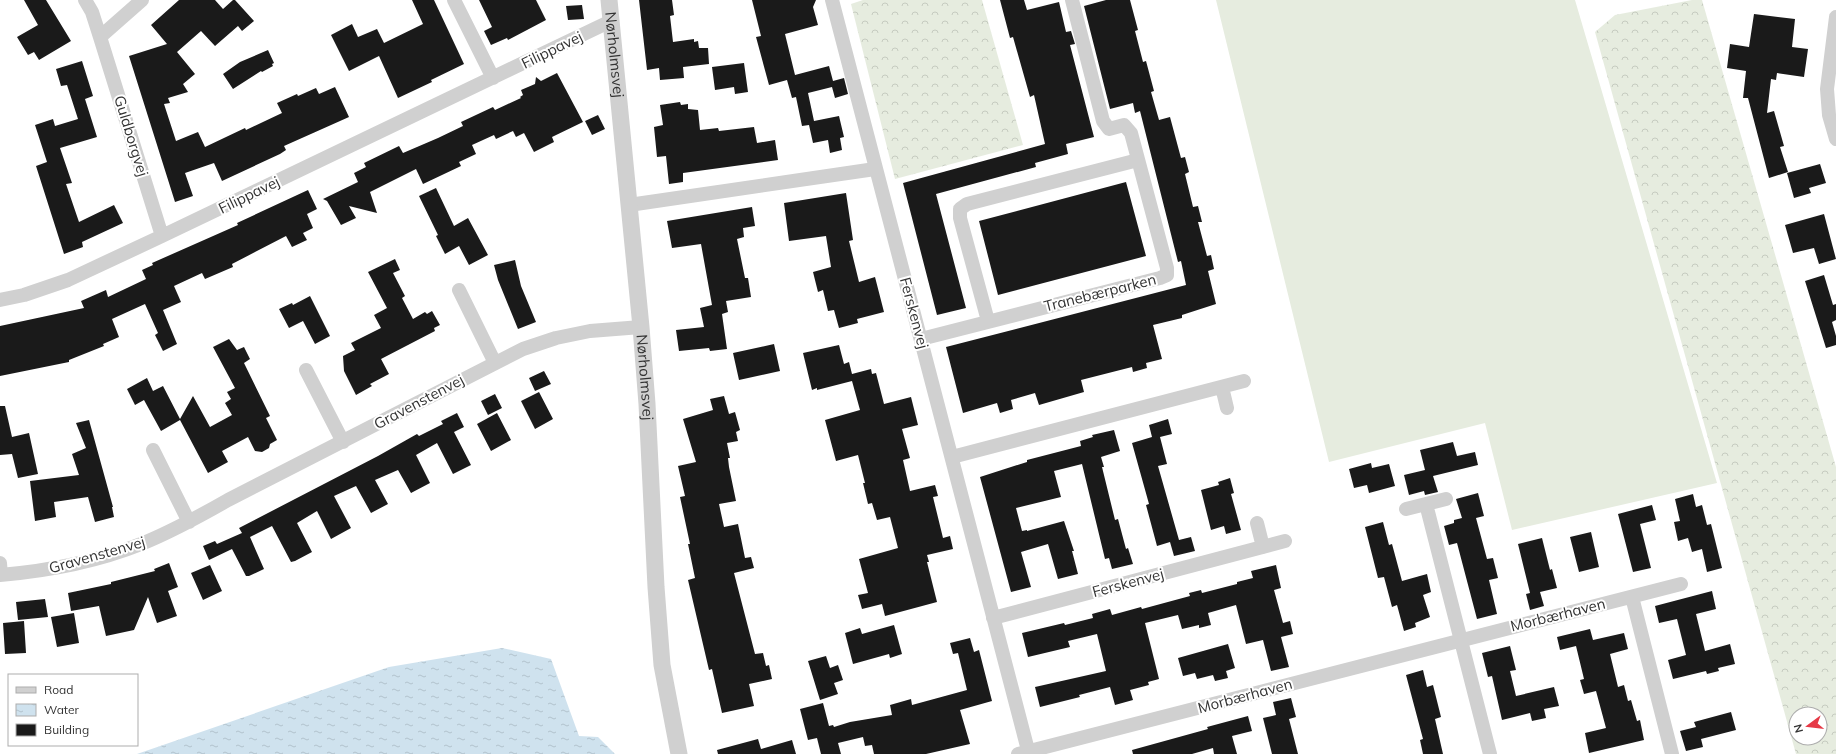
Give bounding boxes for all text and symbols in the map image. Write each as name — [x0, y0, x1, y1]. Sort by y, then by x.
street label: Nørholmsvej — [601, 11, 629, 99]
street label: Filippavej — [518, 27, 585, 72]
street label: Guldborgvej — [110, 93, 153, 179]
street label: Filippavej — [215, 172, 282, 217]
street label: Tranebærparken — [1042, 269, 1158, 316]
street label: Ferskenvej — [896, 275, 933, 351]
street label: Nørholmsvej — [633, 333, 658, 421]
street label: Gravenstenvej — [371, 370, 467, 433]
street label: Gravenstenvej — [47, 532, 147, 577]
street label: Ferskenvej — [1090, 564, 1166, 601]
street label: Morbærhaven — [1508, 594, 1607, 635]
legend — [8, 674, 138, 746]
street label: Morbærhaven — [1196, 674, 1294, 717]
text: Road — [44, 682, 73, 697]
text: Water — [44, 702, 80, 717]
north arrow — [1788, 706, 1828, 746]
text: Building — [44, 722, 89, 737]
text: N — [1791, 723, 1806, 734]

